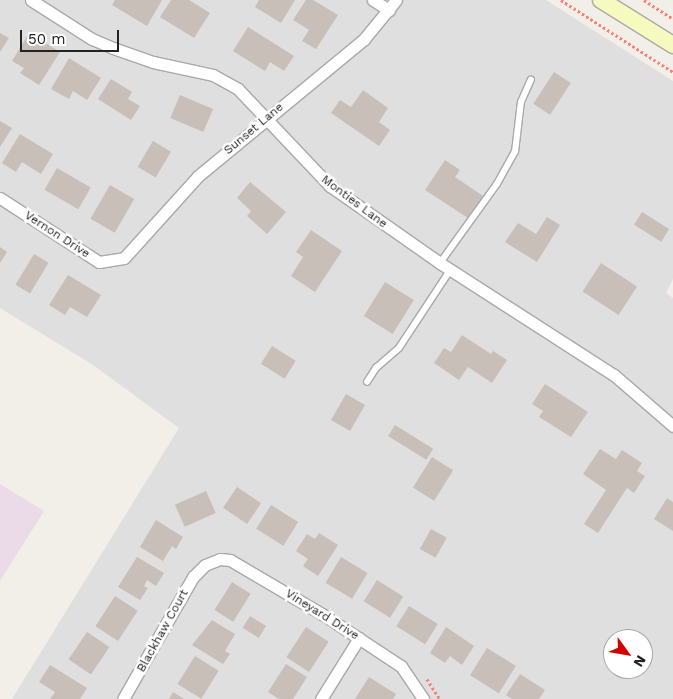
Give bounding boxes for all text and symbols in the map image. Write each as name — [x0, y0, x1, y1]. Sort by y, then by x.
scale bar — [22, 20, 121, 52]
text: 50 m — [28, 30, 65, 48]
street label: Sunset Lane — [221, 100, 287, 158]
street label: Monties Lane — [318, 173, 390, 231]
street label: Vernon Drive — [22, 209, 92, 261]
street label: Blackhaw Court — [134, 587, 192, 675]
street label: Vineyard Drive — [283, 587, 361, 643]
north arrow — [603, 629, 653, 679]
text: N — [630, 653, 649, 670]

